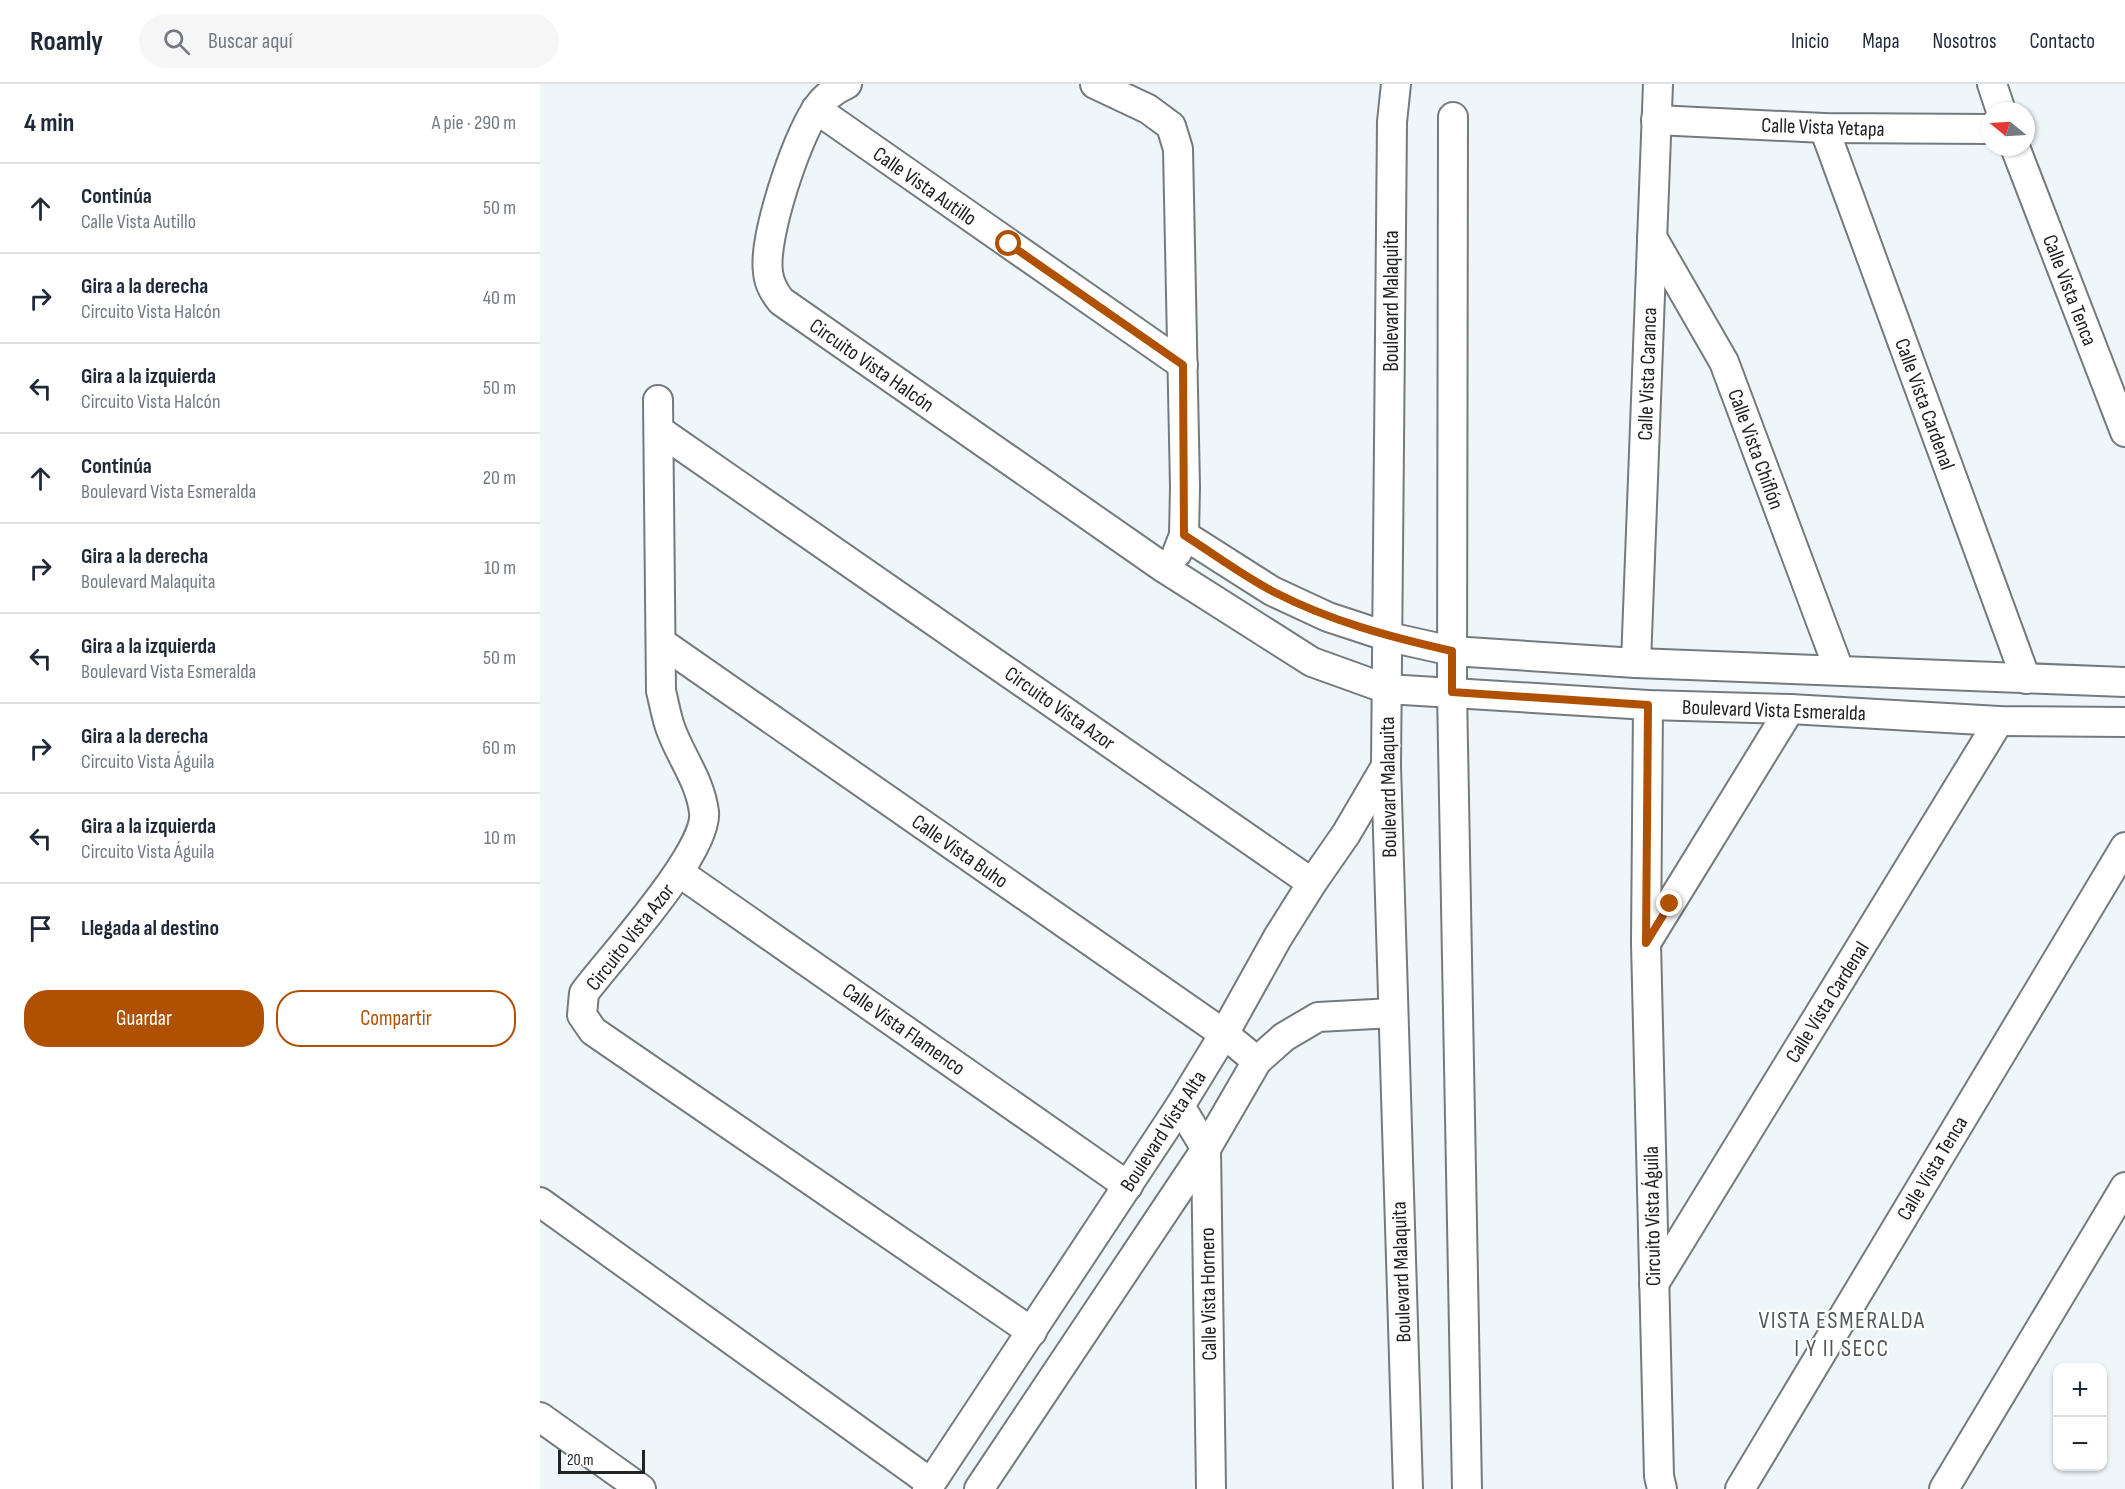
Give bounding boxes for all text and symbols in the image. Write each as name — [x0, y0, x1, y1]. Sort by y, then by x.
search box — [139, 14, 559, 68]
text: Roamly — [30, 25, 103, 58]
icon: search — [160, 25, 193, 58]
text: Buscar aquí — [208, 28, 293, 55]
text: Inicio — [1791, 29, 1829, 54]
text: Mapa — [1862, 29, 1900, 54]
text: Nosotros — [1933, 29, 1997, 54]
text: Contacto — [2030, 29, 2095, 54]
north arrow — [1981, 102, 2035, 156]
text: 4 min — [24, 108, 74, 139]
text: A pie · 290 m — [432, 111, 516, 135]
street label: Calle Vista Yetapa — [1761, 113, 1885, 142]
street label: Calle Vista Autillo — [868, 142, 981, 231]
text: Continúa — [81, 183, 152, 210]
icon: ahead — [24, 192, 57, 225]
text: 50 m — [483, 196, 516, 220]
text: Calle Vista Autillo — [81, 210, 196, 234]
route start — [995, 230, 1021, 256]
street label: Boulevard Malaquita — [1379, 230, 1404, 372]
street label: Calle Vista Tenca — [2037, 231, 2102, 349]
text: Gira a la derecha — [81, 273, 208, 300]
icon: right — [24, 282, 57, 315]
text: 40 m — [483, 286, 516, 310]
text: Circuito Vista Halcón — [81, 300, 220, 324]
street label: Calle Vista Caranca — [1633, 307, 1662, 441]
street label: Circuito Vista Halcón — [805, 313, 939, 418]
street label: Calle Vista Cardenal — [1889, 335, 1960, 473]
text: Gira a la izquierda — [81, 363, 216, 390]
icon: left — [24, 372, 57, 405]
text: 50 m — [483, 376, 516, 400]
street label: Calle Vista Chiflón — [1722, 386, 1789, 513]
text: Circuito Vista Halcón — [81, 390, 220, 414]
text: Continúa — [81, 453, 152, 480]
icon: ahead — [24, 462, 57, 495]
text: 20 m — [483, 466, 516, 490]
text: Boulevard Vista Esmeralda — [81, 480, 256, 504]
text: Gira a la derecha — [81, 543, 208, 570]
icon: right — [24, 552, 57, 585]
text: 10 m — [484, 556, 516, 580]
text: Boulevard Malaquita — [81, 570, 215, 594]
text: Gira a la izquierda — [81, 633, 216, 660]
icon: left — [24, 642, 57, 675]
text: 50 m — [483, 646, 516, 670]
text: Boulevard Vista Esmeralda — [81, 660, 256, 684]
street label: Circuito Vista Azor — [1000, 661, 1120, 756]
street label: Boulevard Vista Esmeralda — [1682, 695, 1866, 726]
street label: Boulevard Malaquita — [1375, 716, 1402, 858]
text: Gira a la derecha — [81, 723, 208, 750]
icon: right — [24, 732, 57, 765]
text: 60 m — [482, 736, 516, 760]
text: Circuito Vista Águila — [81, 750, 214, 774]
street label: Calle Vista Buho — [907, 809, 1013, 894]
text: Gira a la izquierda — [81, 813, 216, 840]
icon: left — [24, 822, 57, 855]
text: 10 m — [484, 826, 516, 850]
text: Circuito Vista Águila — [81, 840, 214, 864]
street label: Circuito Vista Azor — [581, 879, 680, 996]
route end — [1656, 890, 1682, 916]
icon: arrive — [24, 912, 57, 945]
text: Llegada al destino — [81, 915, 219, 942]
street label: Calle Vista Cardenal — [1780, 937, 1875, 1067]
street label: Calle Vista Flamenco — [838, 978, 970, 1081]
button: Guardar — [24, 990, 264, 1047]
button: Compartir — [276, 990, 516, 1047]
street label: Boulevard Vista Alta — [1115, 1066, 1212, 1196]
street label: Calle Vista Tenca — [1892, 1112, 1973, 1225]
street label: Circuito Vista Águila — [1639, 1146, 1666, 1286]
street label: Boulevard Malaquita — [1387, 1201, 1416, 1343]
street label: Calle Vista Hornero — [1195, 1227, 1222, 1361]
district label: VISTA ESMERALDA I Y II SECC — [1758, 1306, 1926, 1363]
map controls — [2053, 1363, 2107, 1471]
button: + — [2053, 1363, 2107, 1417]
button: − — [2053, 1417, 2107, 1471]
scale bar — [558, 1447, 645, 1474]
text: 20 m — [567, 1451, 594, 1470]

